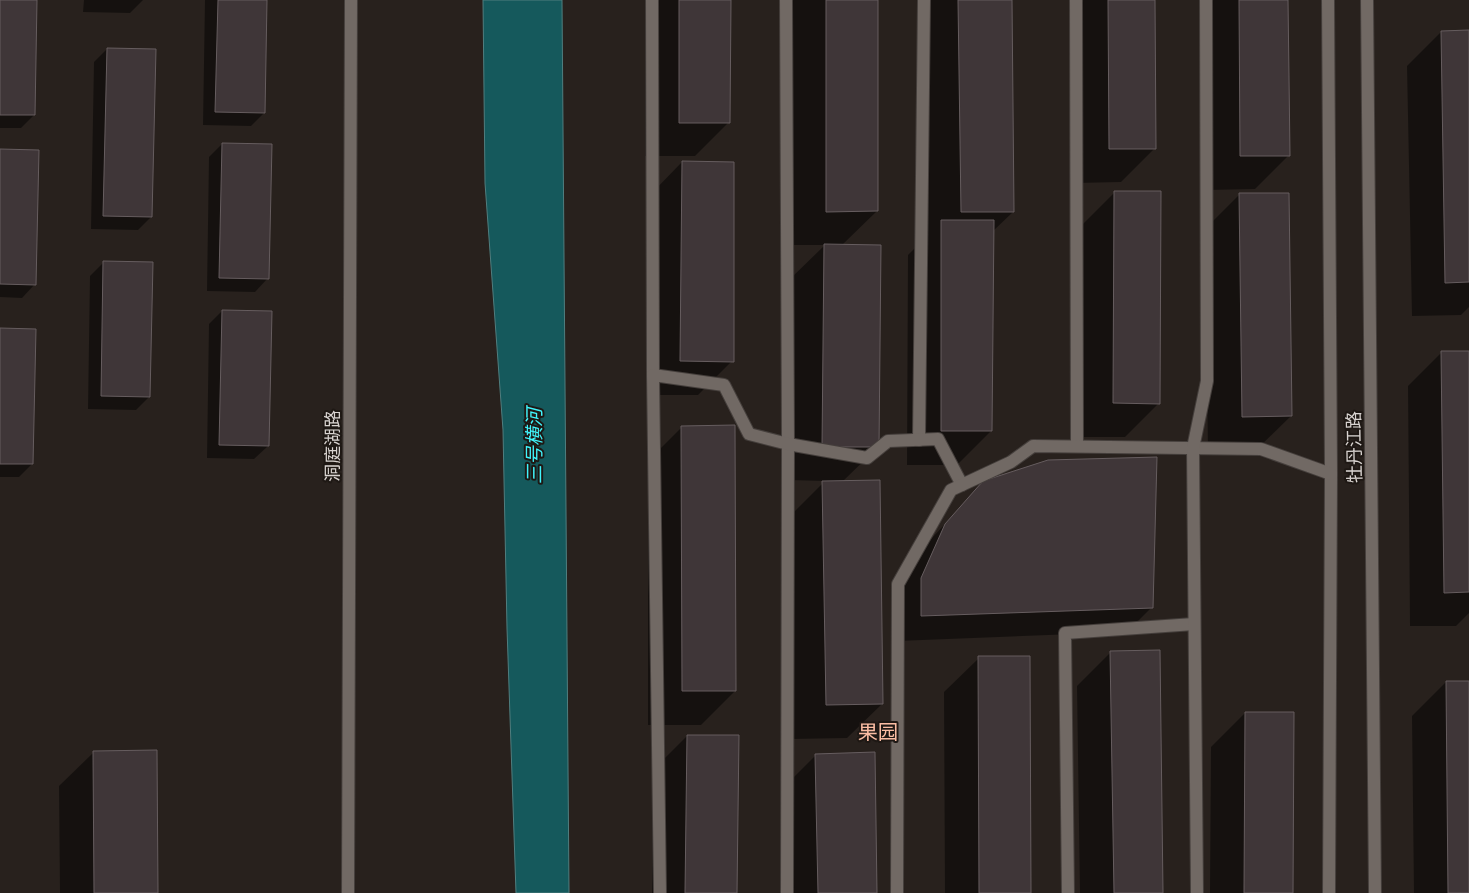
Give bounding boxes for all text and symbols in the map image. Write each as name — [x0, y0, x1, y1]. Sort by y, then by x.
water label: 三号横河 — [522, 404, 546, 484]
street label: 洞庭湖路 — [321, 410, 344, 482]
street label: 牡丹江路 — [1342, 411, 1366, 483]
district label: 果园 — [858, 718, 898, 745]

